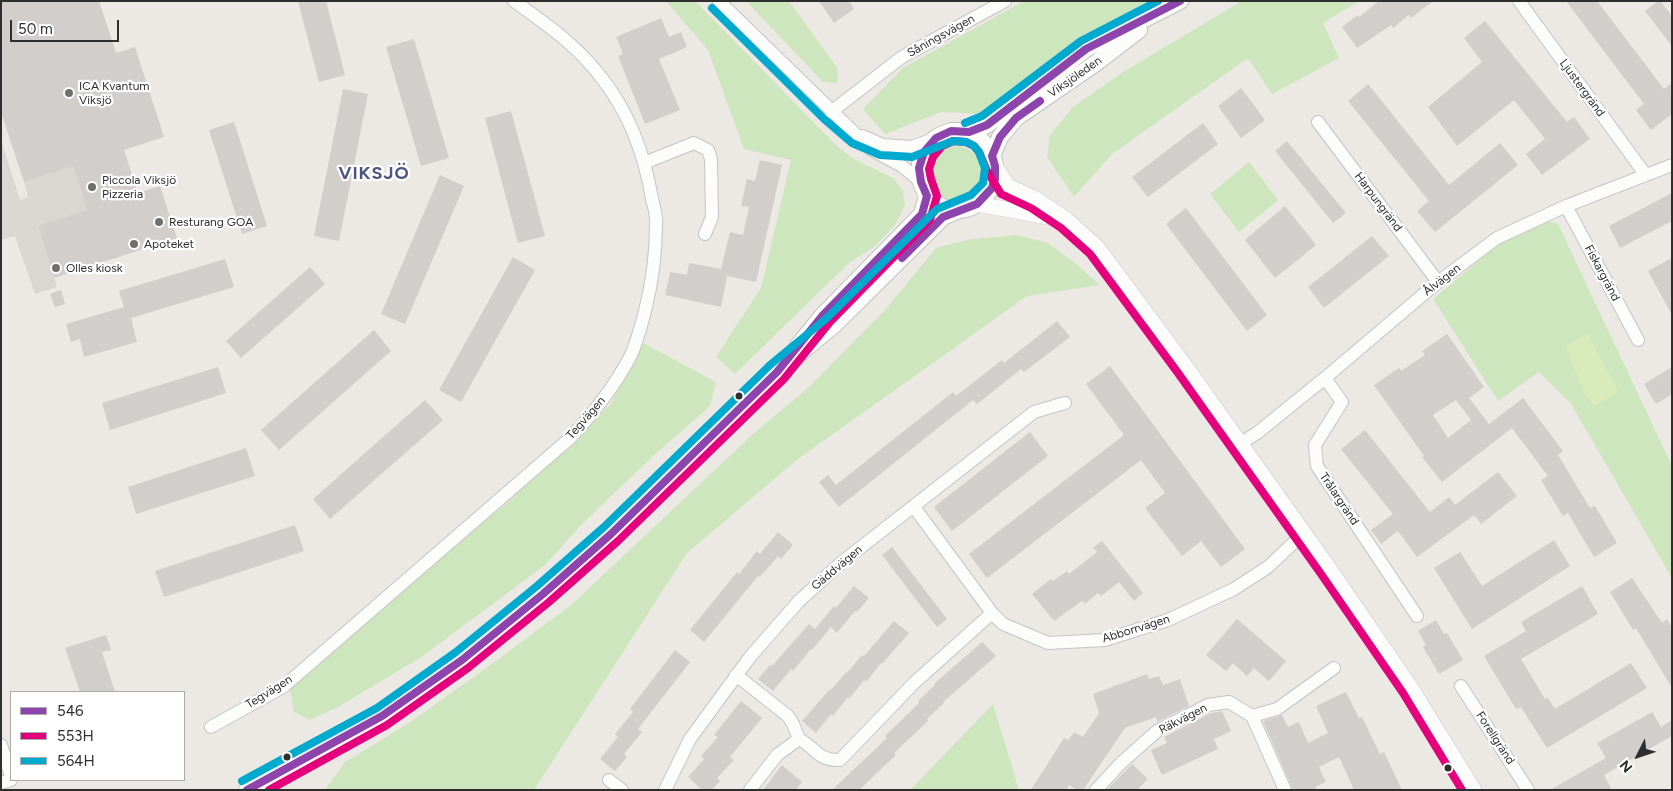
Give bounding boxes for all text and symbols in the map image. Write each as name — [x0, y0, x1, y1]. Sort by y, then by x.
scale bar — [12, 10, 121, 42]
street label: Såningsvägen — [905, 12, 977, 60]
text: 50 m — [18, 20, 53, 38]
street label: Viksjöleden — [1045, 53, 1105, 101]
street label: Ljustergränd — [1556, 56, 1608, 120]
place label: ICA Kvantum Viksjö — [79, 79, 150, 107]
marker: ICA Kvantum Viksjö — [63, 87, 75, 99]
district label: VIKSJÖ — [338, 163, 410, 185]
street label: Harpungränd — [1351, 169, 1405, 235]
place label: Piccola Viksjö Pizzeria — [102, 173, 176, 201]
marker: Piccola Viksjö Pizzeria — [86, 181, 98, 193]
place label: Resturang GOA — [169, 215, 253, 229]
marker: Resturang GOA — [153, 216, 165, 228]
place label: Apoteket — [144, 237, 194, 251]
marker: Apoteket — [128, 238, 140, 250]
street label: Fiskargränd — [1581, 242, 1623, 304]
place label: Olles kiosk — [66, 261, 123, 275]
street label: Ålvägen — [1420, 261, 1464, 299]
marker: Olles kiosk — [50, 262, 62, 274]
unlabelled marker — [734, 391, 744, 401]
street label: Tegvägen — [563, 394, 609, 442]
street label: Trålargränd — [1316, 470, 1362, 528]
street label: Gäddvägen — [809, 543, 865, 593]
street label: Abborrvägen — [1100, 612, 1172, 646]
street label: Tegvägen — [243, 672, 295, 712]
legend — [10, 691, 185, 781]
street label: Räkvägen — [1157, 701, 1209, 737]
text: 546 — [57, 702, 83, 720]
street label: Forellgränd — [1473, 709, 1517, 767]
text: 553H — [57, 727, 94, 745]
north arrow — [1613, 731, 1663, 781]
text: 564H — [57, 752, 95, 770]
unlabelled marker — [282, 752, 292, 762]
text: N — [1616, 757, 1636, 776]
unlabelled marker — [1443, 763, 1453, 773]

